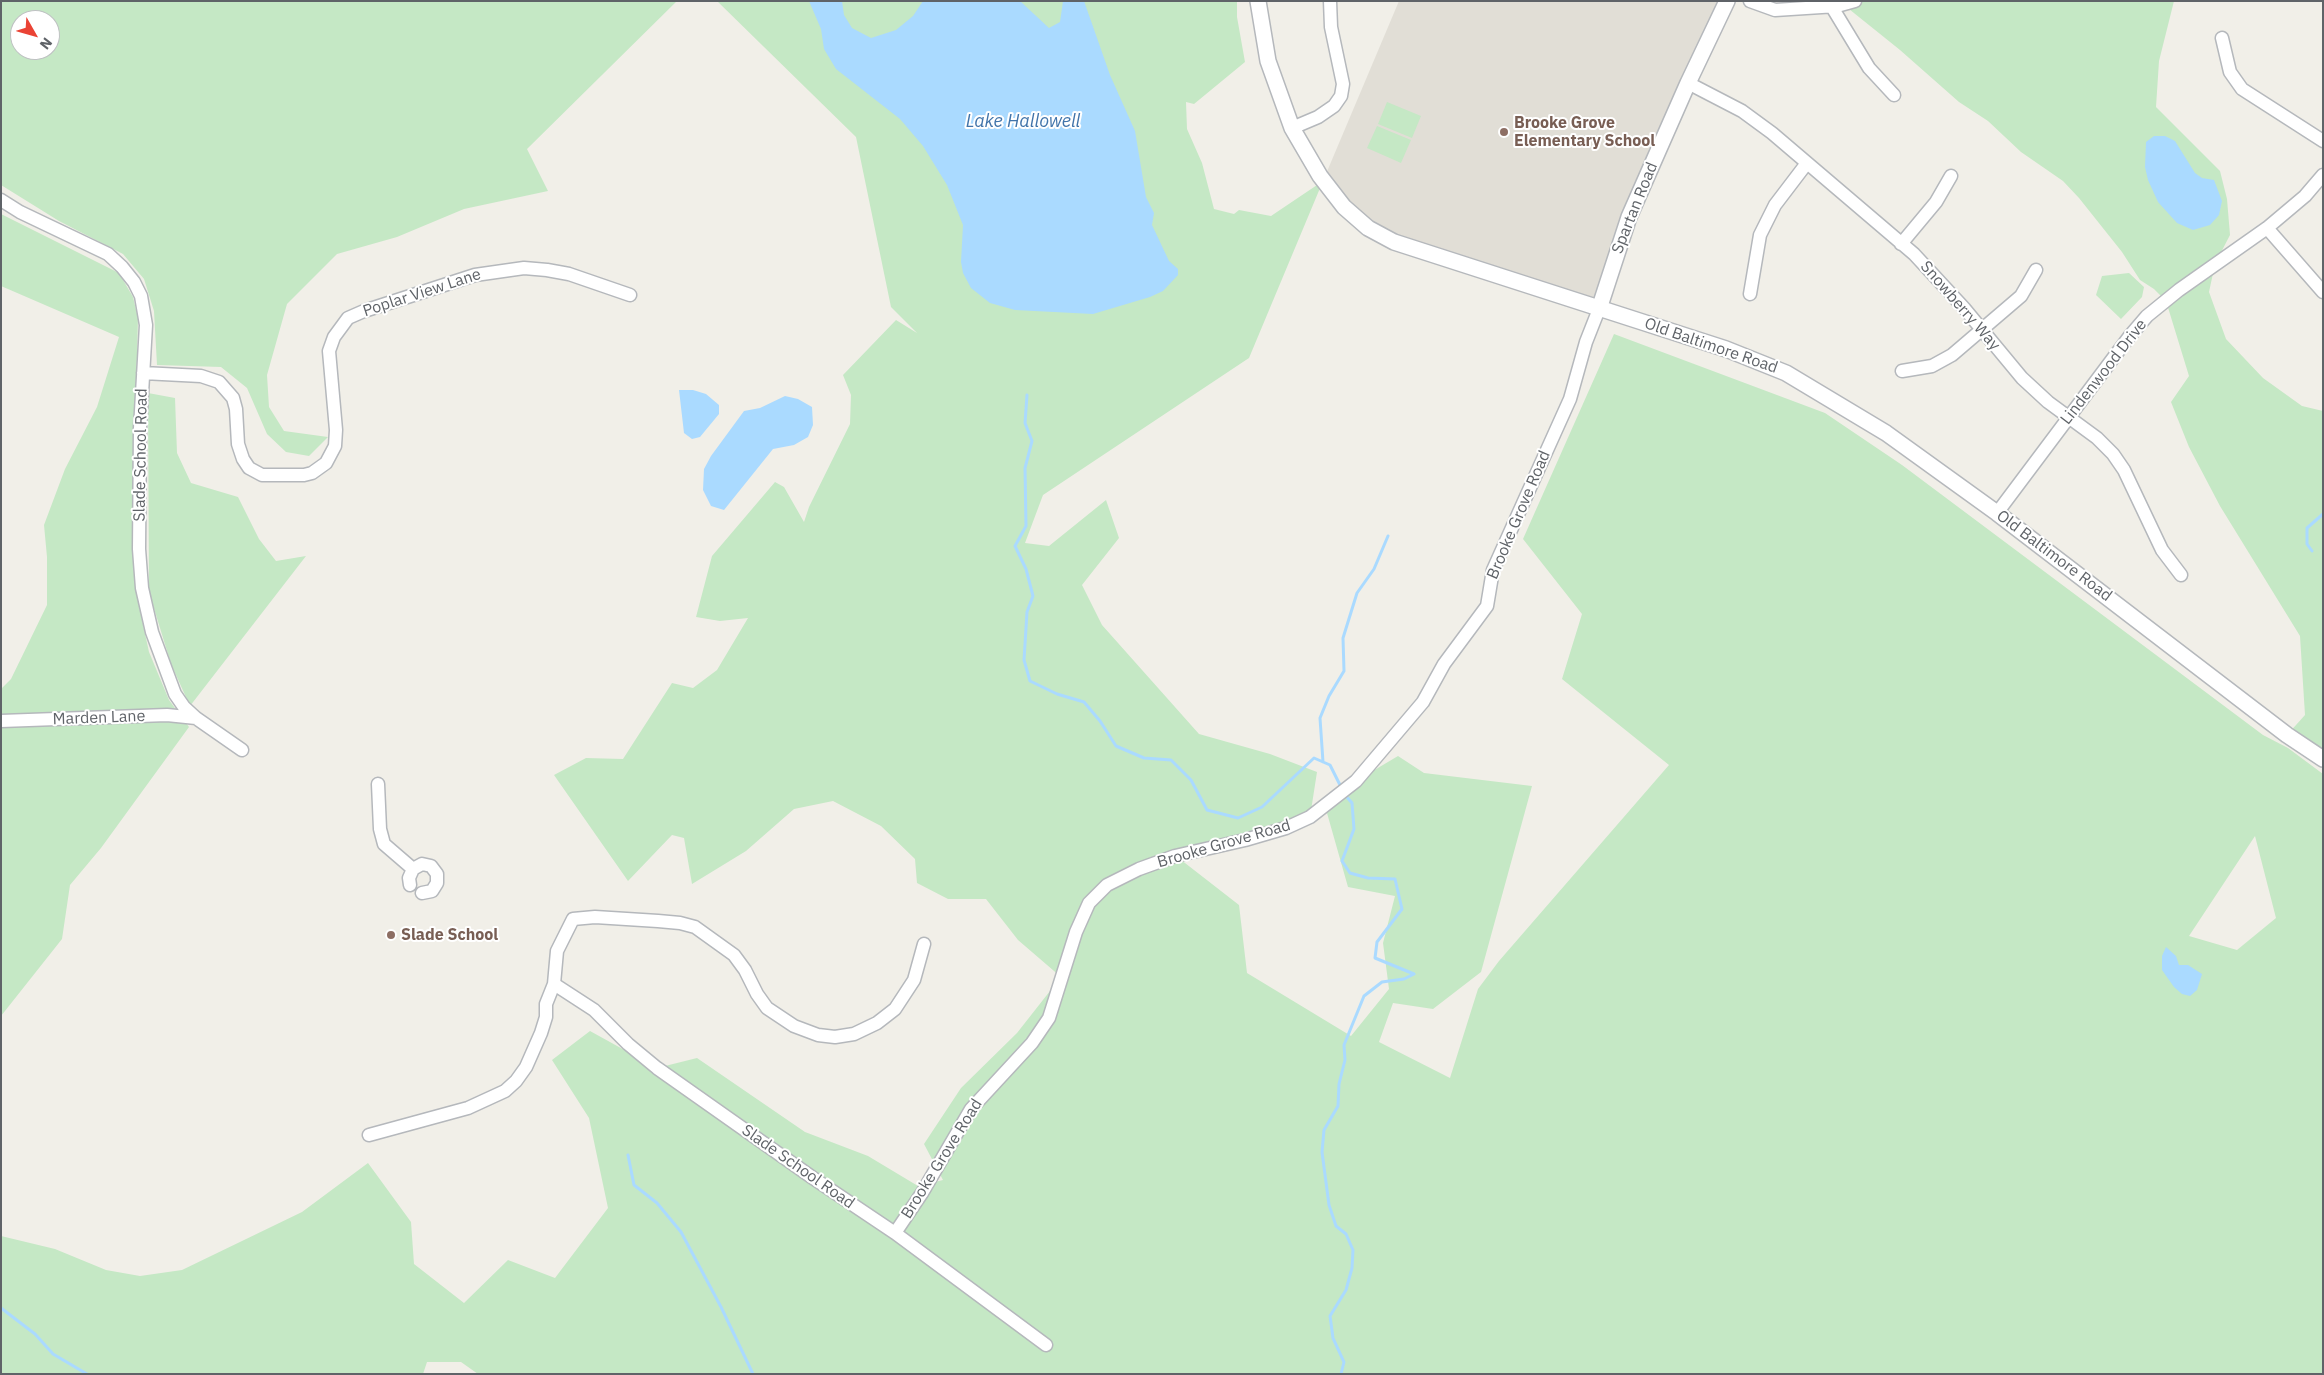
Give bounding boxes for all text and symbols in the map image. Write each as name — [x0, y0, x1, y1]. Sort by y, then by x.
north arrow — [10, 10, 60, 60]
text: N — [36, 34, 56, 53]
water label: Lake Hallowell — [966, 111, 1080, 133]
place label: Brooke Grove Elementary School — [1514, 113, 1655, 151]
marker: Brooke Grove Elementary School — [1498, 126, 1510, 138]
street label: Spartan Road — [1608, 159, 1662, 257]
street label: Snowberry Way — [1916, 258, 2004, 354]
street label: Poplar View Lane — [361, 265, 483, 321]
street label: Old Baltimore Road — [1642, 314, 1780, 378]
street label: Lindenwood Drive — [2057, 315, 2151, 429]
street label: Slade School Road — [130, 388, 152, 522]
street label: Brooke Grove Road — [1483, 448, 1555, 582]
street label: Old Baltimore Road — [1992, 506, 2116, 606]
street label: Marden Lane — [52, 707, 146, 729]
street label: Brooke Grove Road — [1155, 816, 1293, 872]
place label: Slade School — [401, 925, 498, 945]
marker: Slade School — [385, 929, 397, 941]
street label: Brooke Grove Road — [897, 1096, 987, 1222]
street label: Slade School Road — [738, 1121, 858, 1213]

